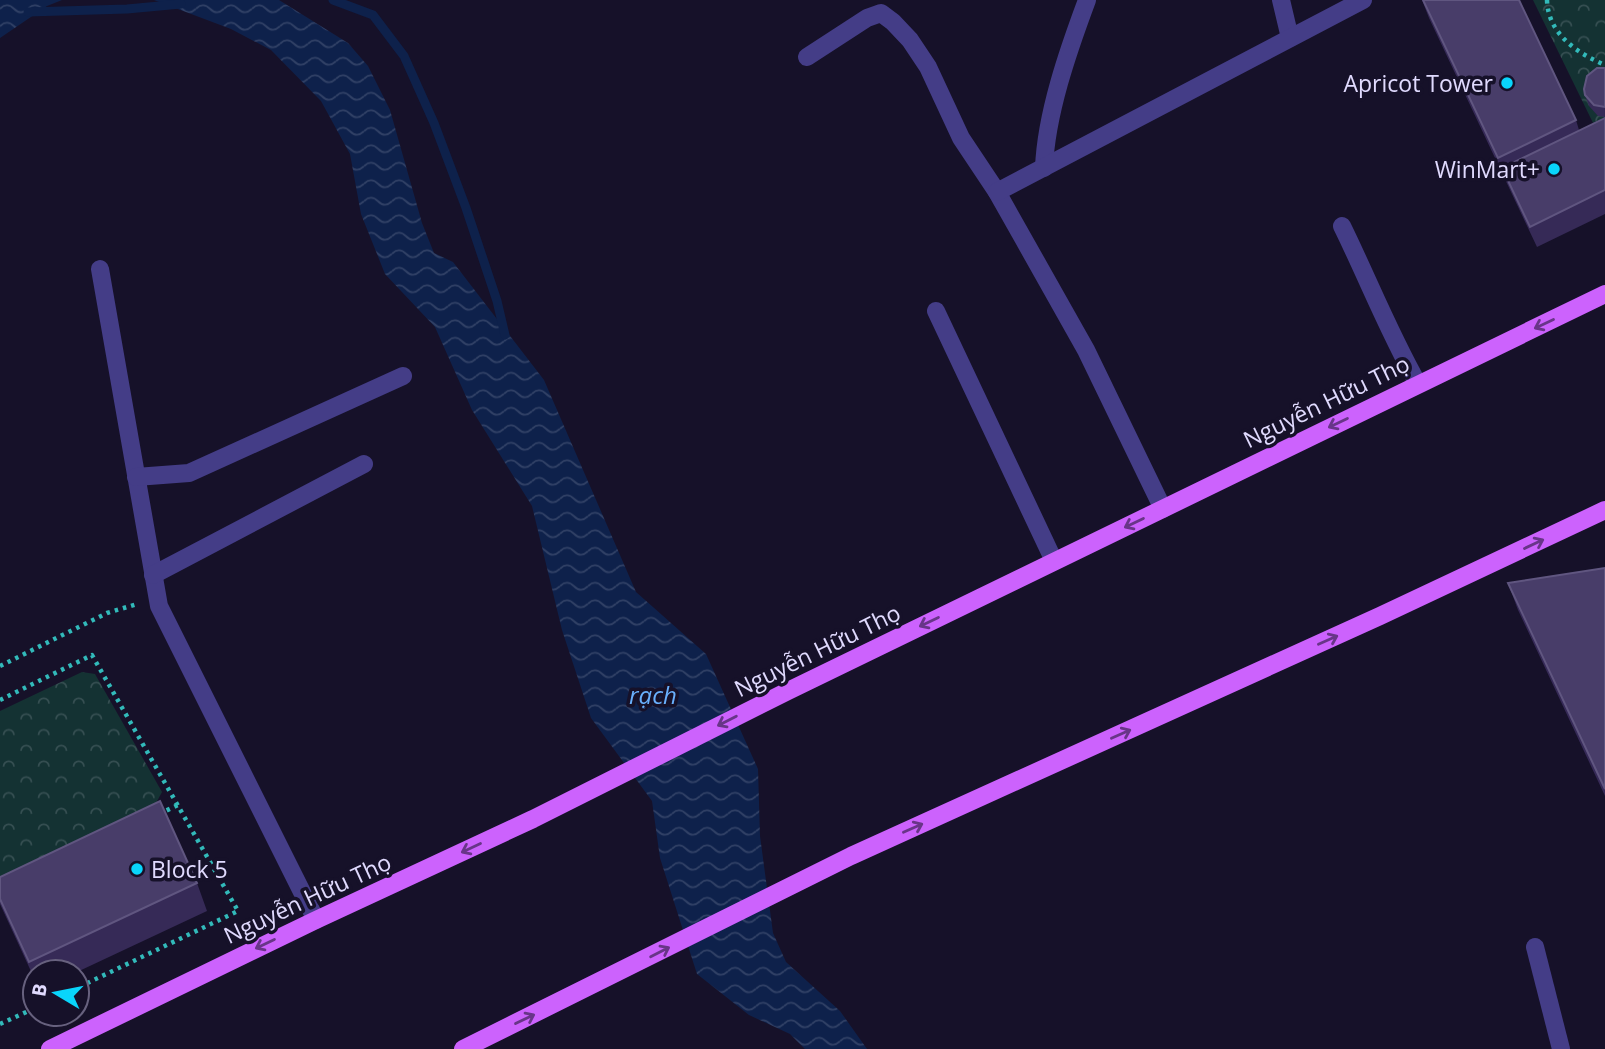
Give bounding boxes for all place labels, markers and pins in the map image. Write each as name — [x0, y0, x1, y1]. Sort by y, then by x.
place label: Apricot Tower — [1344, 67, 1494, 99]
marker: Apricot Tower — [1499, 75, 1515, 91]
place label: WinMart+ — [1435, 153, 1540, 185]
marker: WinMart+ — [1546, 161, 1562, 177]
place label: Block 5 — [151, 853, 228, 885]
marker: Block 5 — [129, 861, 145, 877]

